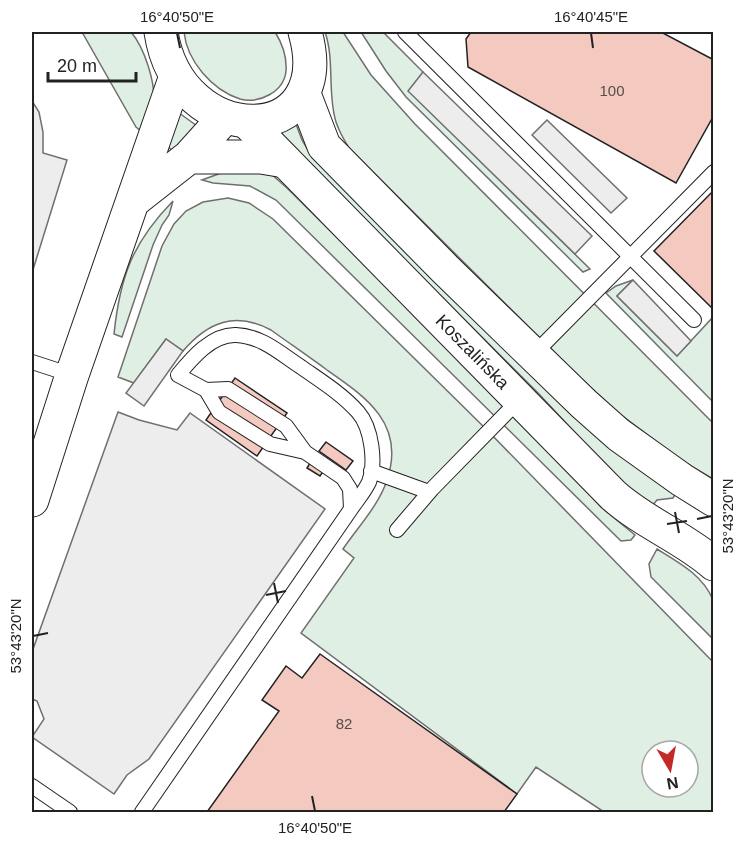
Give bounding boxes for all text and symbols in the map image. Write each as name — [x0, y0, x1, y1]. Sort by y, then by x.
text: 16°40'50"E — [140, 8, 214, 25]
text: 16°40'45"E — [554, 8, 628, 25]
scale bar — [48, 45, 136, 83]
text: 20 m — [57, 56, 97, 76]
house number: 100 — [599, 82, 625, 99]
street label: Koszalińska — [432, 311, 514, 394]
text: 53°43'20"N — [719, 478, 736, 554]
text: 53°43'20"N — [7, 598, 24, 674]
house number: 82 — [336, 715, 352, 732]
north arrow — [640, 739, 700, 799]
text: N — [665, 774, 680, 793]
text: 16°40'50"E — [278, 819, 352, 836]

